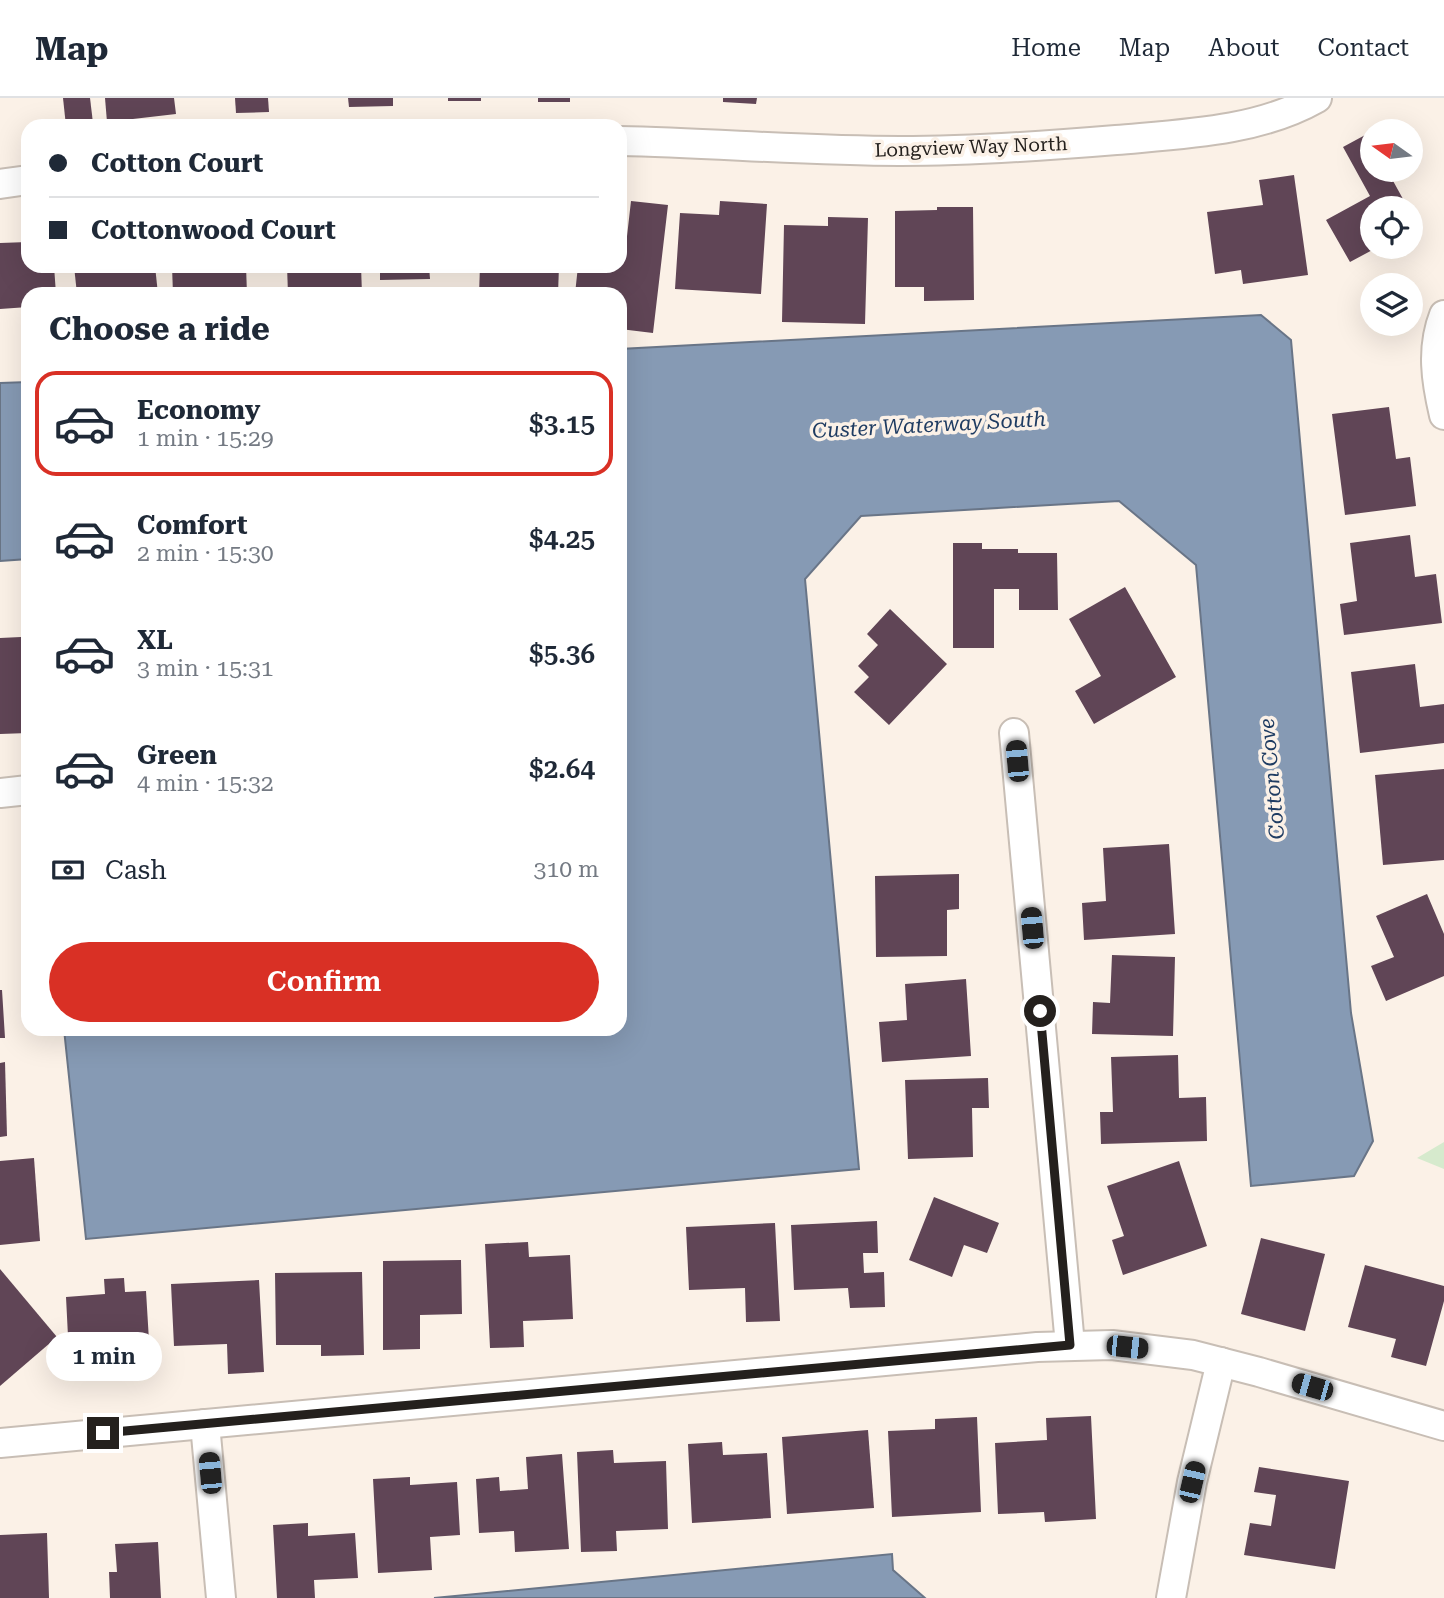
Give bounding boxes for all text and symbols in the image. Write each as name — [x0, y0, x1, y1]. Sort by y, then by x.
text: Map — [35, 29, 109, 68]
text: Home — [1011, 34, 1081, 62]
text: Map — [1119, 34, 1170, 62]
text: About — [1208, 34, 1279, 62]
text: Contact — [1317, 34, 1409, 62]
north arrow — [1360, 119, 1423, 182]
map controls — [1360, 119, 1423, 336]
street label: Longview Way North — [874, 132, 1068, 162]
text: Cotton Court — [91, 148, 263, 178]
button: locate — [1360, 196, 1423, 259]
text: Cottonwood Court — [91, 215, 336, 245]
button: layers — [1360, 273, 1423, 336]
text: Choose a ride — [49, 310, 270, 348]
icon: car — [53, 392, 116, 455]
text: Economy — [137, 395, 260, 425]
water label: Custer Waterway South — [811, 407, 1047, 443]
text: $3.15 — [529, 409, 595, 439]
text: 1 min · 15:29 — [137, 425, 274, 452]
icon: car — [53, 507, 116, 570]
text: Comfort — [137, 510, 247, 540]
text: $4.25 — [529, 524, 595, 554]
text: 2 min · 15:30 — [137, 540, 274, 567]
icon: car — [53, 622, 116, 685]
text: XL — [137, 625, 173, 655]
text: $5.36 — [529, 639, 595, 669]
text: 3 min · 15:31 — [137, 655, 274, 682]
water label: Cotton Cove — [1255, 718, 1289, 840]
icon: car — [53, 737, 116, 800]
car — [1005, 739, 1030, 783]
text: Green — [137, 740, 217, 770]
text: $2.64 — [529, 754, 595, 784]
text: 4 min · 15:32 — [137, 770, 274, 797]
icon: cash — [49, 851, 87, 889]
text: Cash — [105, 855, 167, 885]
text: 310 m — [534, 856, 599, 883]
car — [1020, 906, 1045, 950]
button: Confirm — [49, 942, 599, 1022]
route start — [1024, 995, 1056, 1027]
callout: 1 min — [45, 1332, 161, 1380]
car — [1106, 1334, 1149, 1360]
text: 1 min — [72, 1343, 136, 1370]
car — [1289, 1371, 1336, 1403]
route end — [87, 1417, 119, 1449]
car — [198, 1451, 223, 1495]
car — [1178, 1459, 1207, 1505]

